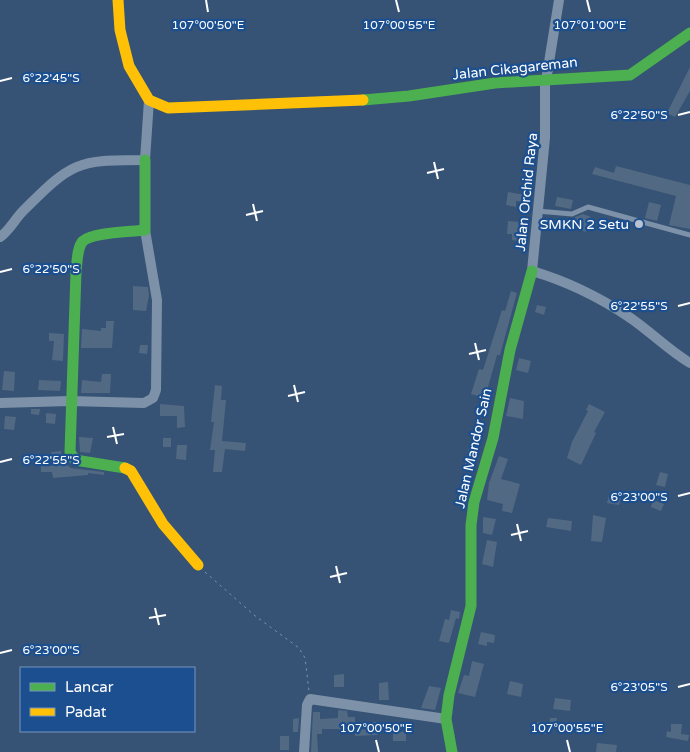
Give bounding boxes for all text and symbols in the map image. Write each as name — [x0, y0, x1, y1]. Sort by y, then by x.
text: 107°00'50"E — [172, 18, 245, 32]
text: 107°00'55"E — [363, 18, 436, 32]
text: 107°01'00"E — [554, 18, 627, 32]
street label: Jalan Cikagareman — [452, 53, 578, 84]
text: 6°22'45"S — [22, 71, 80, 85]
text: 6°22'50"S — [610, 108, 668, 122]
street label: Jalan Orchid Raya — [512, 132, 541, 252]
place label: SMKN 2 Setu — [540, 216, 629, 233]
marker: SMKN 2 Setu — [633, 218, 645, 230]
text: 6°22'50"S — [22, 262, 80, 276]
text: 6°22'55"S — [610, 299, 668, 313]
street label: Jalan Mandor Sain — [451, 386, 496, 510]
text: 6°22'55"S — [22, 453, 80, 467]
text: 6°23'00"S — [610, 490, 668, 504]
text: 6°23'00"S — [22, 643, 80, 657]
legend — [20, 667, 195, 732]
text: Lancar — [65, 678, 114, 696]
text: 6°23'05"S — [610, 680, 668, 694]
text: Padat — [65, 703, 107, 721]
text: 107°00'50"E — [340, 721, 413, 735]
text: 107°00'55"E — [531, 721, 604, 735]

